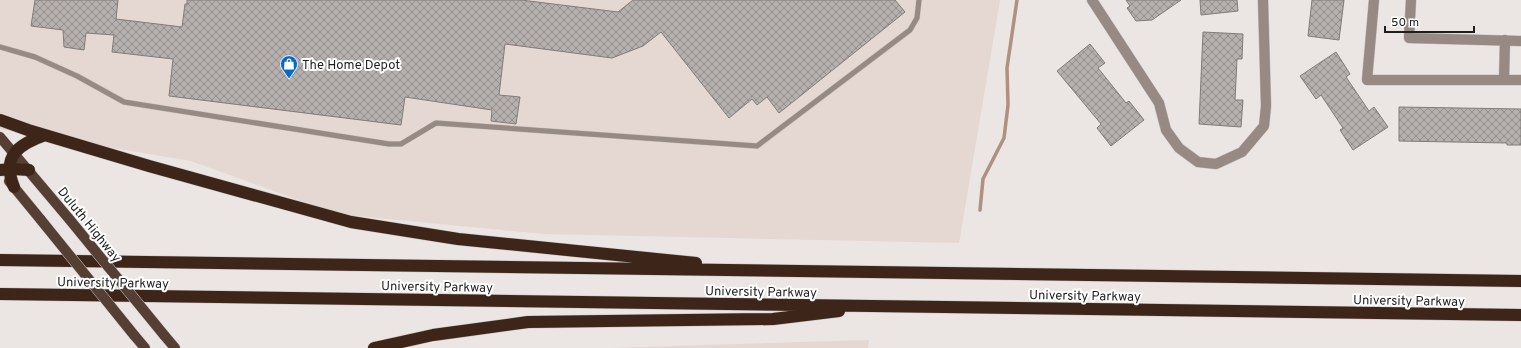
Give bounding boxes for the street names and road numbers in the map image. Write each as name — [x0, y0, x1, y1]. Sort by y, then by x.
street label: Duluth Highway — [53, 185, 124, 266]
street label: University Parkway — [57, 275, 169, 293]
street label: University Parkway — [381, 279, 493, 297]
street label: University Parkway — [705, 284, 817, 302]
street label: University Parkway — [1029, 288, 1141, 306]
street label: University Parkway — [1353, 293, 1465, 311]

